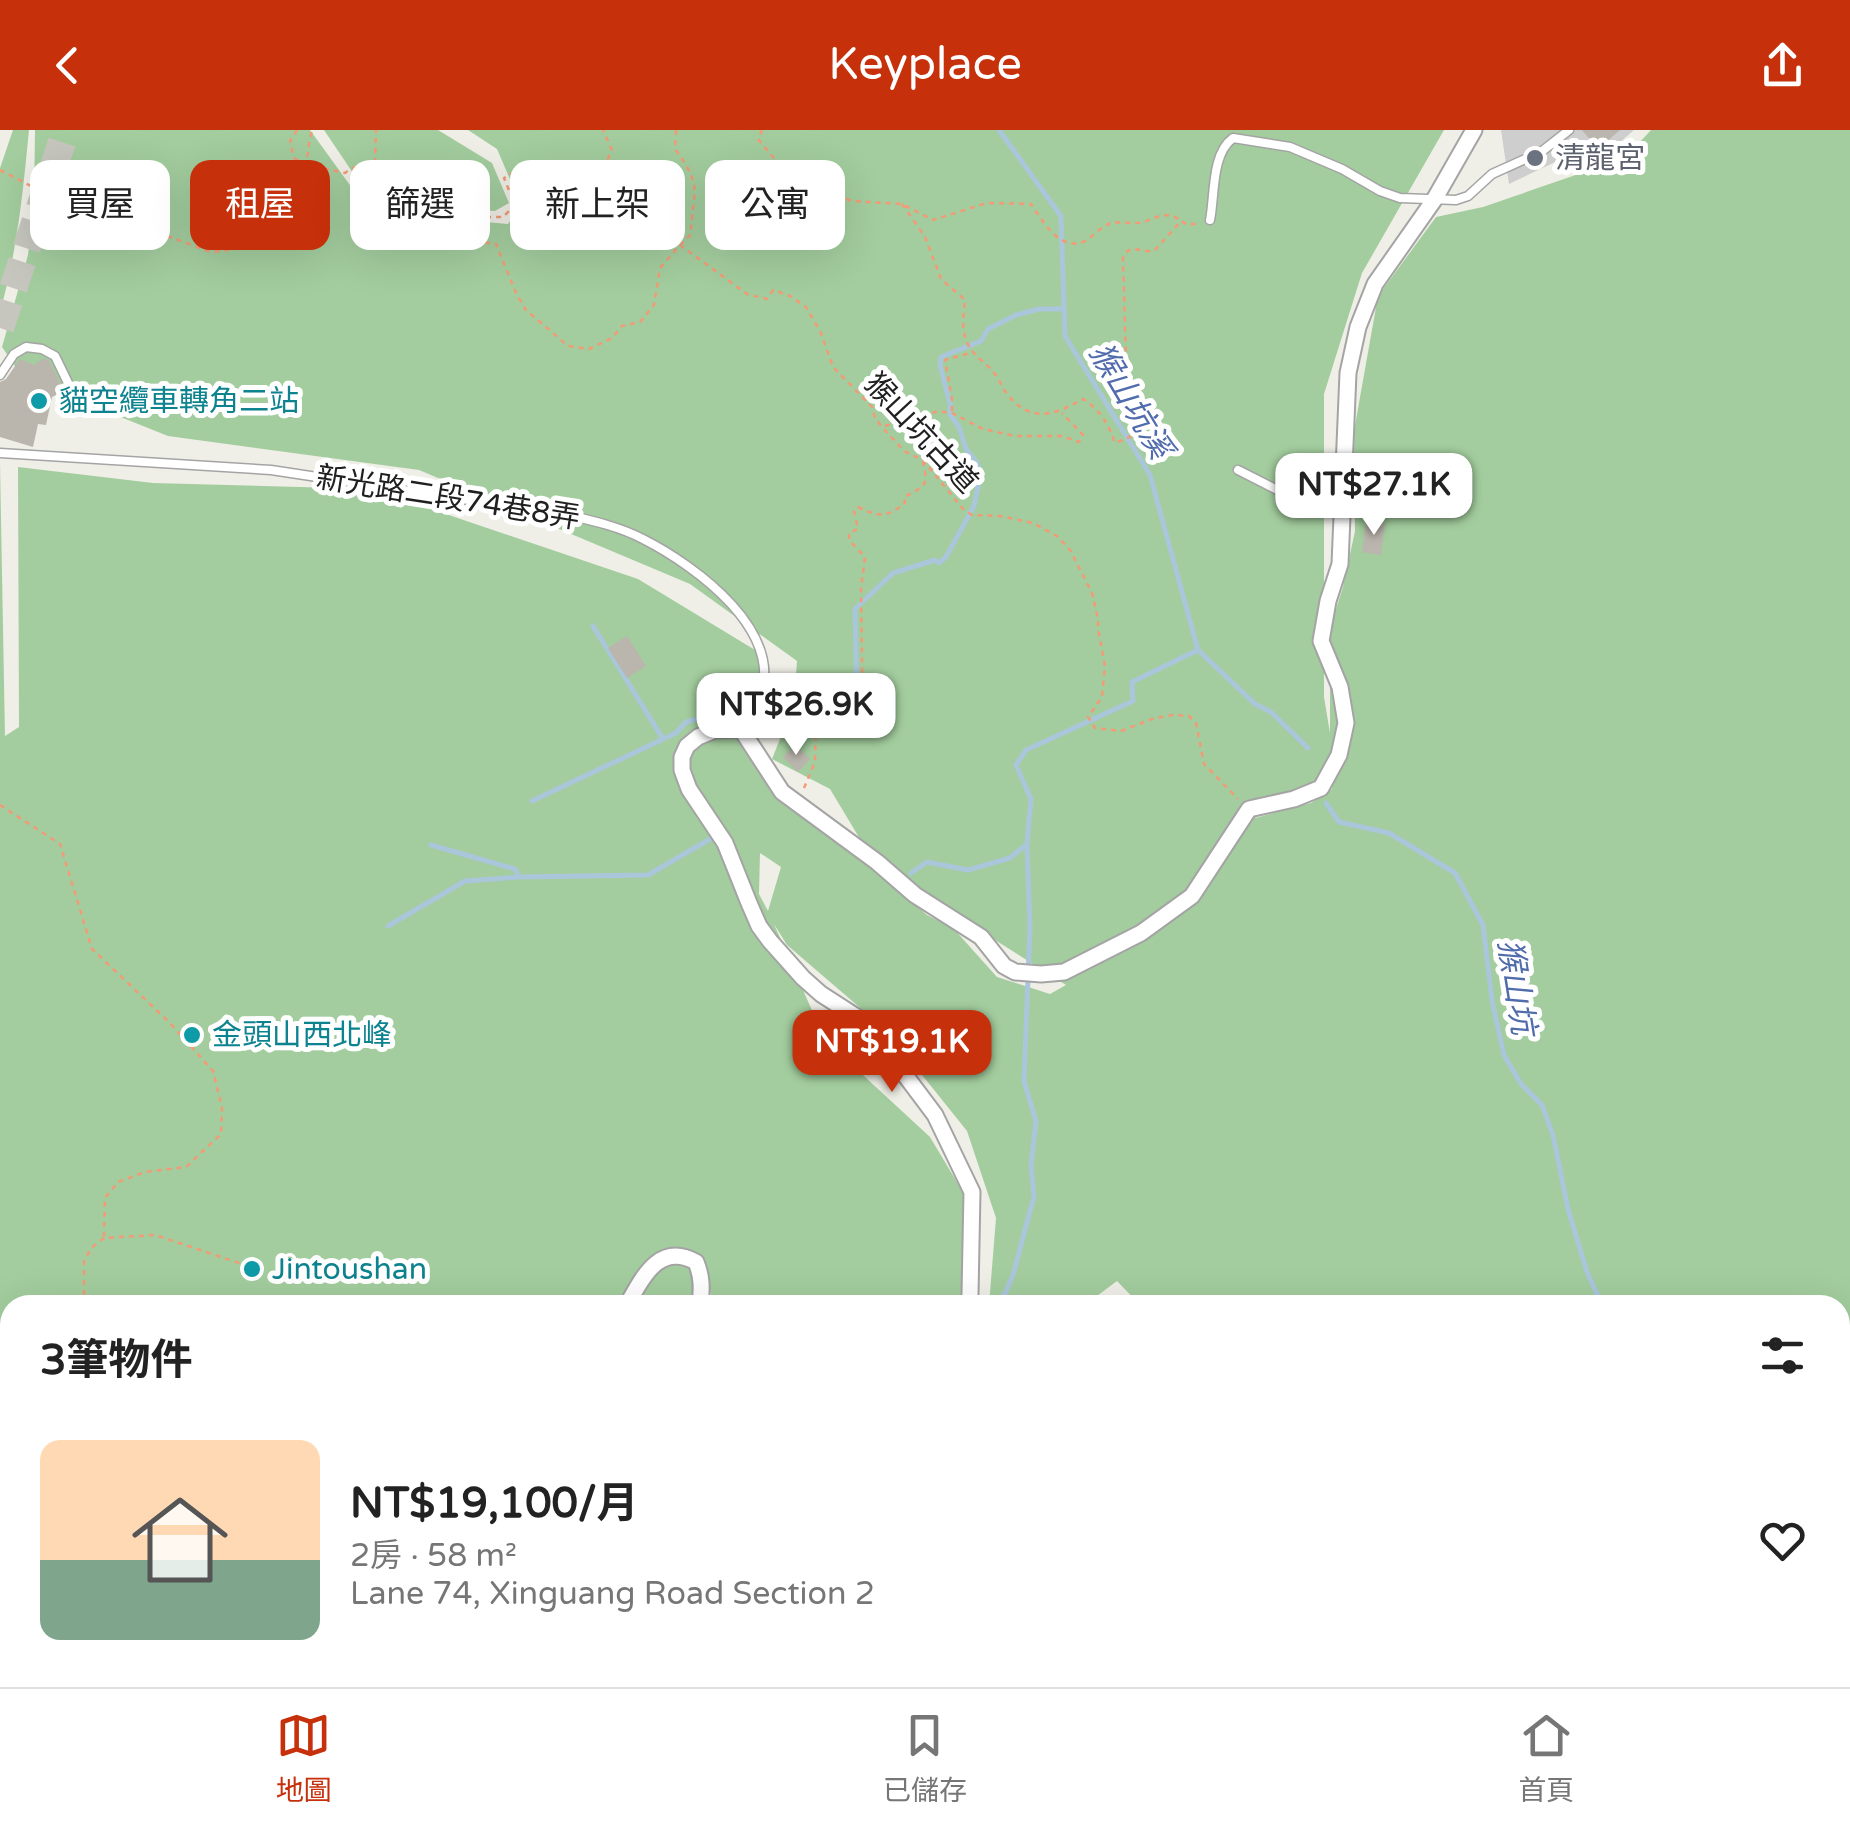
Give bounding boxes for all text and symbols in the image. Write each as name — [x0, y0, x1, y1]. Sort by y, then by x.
icon: back — [40, 38, 95, 93]
text: Keyplace — [828, 38, 1022, 92]
icon: share — [1755, 38, 1810, 93]
place label: 清龍宮 — [1555, 140, 1645, 177]
marker: 清龍宮 — [1524, 147, 1546, 169]
chip: 買屋 — [30, 160, 170, 250]
chip: 租屋 — [190, 160, 330, 250]
chip: 篩選 — [350, 160, 490, 250]
chip: 新上架 — [510, 160, 685, 250]
chip: 公寓 — [705, 160, 845, 250]
water label: 猴山坑溪 — [1081, 336, 1181, 469]
street label: 猴山坑古道 — [856, 366, 986, 500]
place label: 貓空纜車轉角二站 — [59, 383, 299, 420]
marker: 貓空纜車轉角二站 — [28, 390, 50, 412]
pin: NT$27.1K — [1271, 453, 1477, 538]
street label: 新光路二段74巷8弄 — [313, 459, 583, 537]
text: NT$27.1K — [1297, 466, 1451, 504]
pin: NT$26.9K — [693, 673, 899, 758]
text: NT$26.9K — [719, 686, 873, 724]
water label: 猴山坑 — [1490, 937, 1543, 1041]
pin: NT$19.1K — [789, 1010, 995, 1095]
place label: 金頭山西北峰 — [212, 1017, 392, 1054]
text: NT$19.1K — [815, 1023, 969, 1061]
marker: 金頭山西北峰 — [181, 1024, 203, 1046]
place label: Jintoushan — [272, 1251, 427, 1288]
marker: Jintoushan — [241, 1258, 263, 1280]
icon: filters — [1755, 1328, 1810, 1383]
text: 3筆物件 — [40, 1335, 192, 1386]
text: NT$19,100/月 — [350, 1478, 639, 1529]
icon: home — [120, 1480, 240, 1600]
icon: heart — [1755, 1513, 1810, 1568]
text: 2房 · 58 m² — [350, 1537, 517, 1575]
text: Lane 74, Xinguang Road Section 2 — [350, 1575, 875, 1613]
tab: 地圖 — [276, 1708, 332, 1808]
tab: 已儲存 — [883, 1708, 967, 1808]
tab: 首頁 — [1518, 1708, 1574, 1808]

